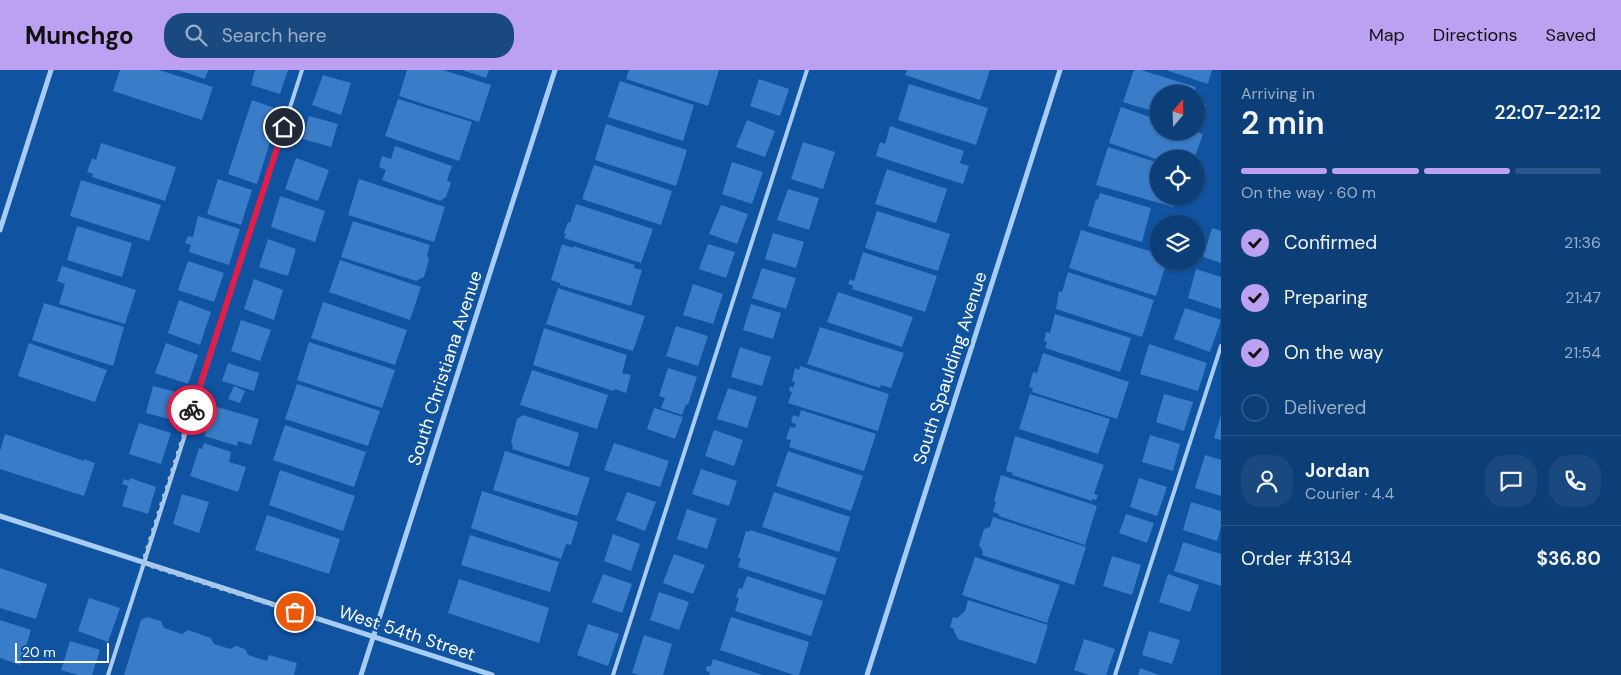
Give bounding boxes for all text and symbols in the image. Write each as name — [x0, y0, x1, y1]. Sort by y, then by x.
search box — [164, 13, 514, 58]
text: Munchgo — [25, 20, 134, 51]
icon: search — [182, 21, 210, 49]
text: Search here — [222, 23, 327, 48]
text: Map — [1369, 23, 1405, 47]
text: Directions — [1433, 23, 1518, 47]
text: Saved — [1546, 23, 1596, 47]
text: Arriving in — [1241, 83, 1315, 104]
north arrow — [1150, 85, 1205, 140]
map controls — [1150, 85, 1205, 270]
text: 22:07–22:12 — [1495, 100, 1601, 125]
text: 2 min — [1241, 102, 1325, 144]
pin — [263, 106, 305, 148]
icon: home — [270, 113, 298, 141]
button: locate — [1150, 150, 1205, 205]
text: On the way · 60 m — [1241, 182, 1376, 203]
button: layers — [1150, 215, 1205, 270]
icon: check — [1241, 229, 1269, 257]
text: Confirmed — [1284, 230, 1377, 255]
text: 21:36 — [1564, 232, 1601, 253]
street label: South Christiana Avenue — [402, 267, 488, 469]
street label: South Spaulding Avenue — [907, 269, 993, 467]
icon: check — [1241, 284, 1269, 312]
text: Preparing — [1284, 285, 1368, 310]
text: 21:47 — [1565, 287, 1601, 308]
icon: check — [1241, 339, 1269, 367]
text: On the way — [1284, 340, 1384, 365]
text: 21:54 — [1564, 342, 1601, 363]
courier — [167, 385, 217, 435]
text: Delivered — [1284, 395, 1366, 420]
icon: bike — [178, 396, 206, 424]
button: person — [1241, 455, 1293, 507]
button: chat — [1485, 455, 1537, 507]
button: phone — [1549, 455, 1601, 507]
text: Jordan — [1305, 458, 1370, 483]
text: Courier · 4.4 — [1305, 483, 1394, 504]
text: Order #3134 — [1241, 546, 1352, 571]
text: $36.80 — [1536, 546, 1601, 571]
pin — [274, 591, 316, 633]
icon: bag — [281, 598, 309, 626]
street label: West 54th Street — [336, 600, 478, 666]
scale bar — [15, 640, 109, 663]
text: 20 m — [22, 643, 56, 661]

